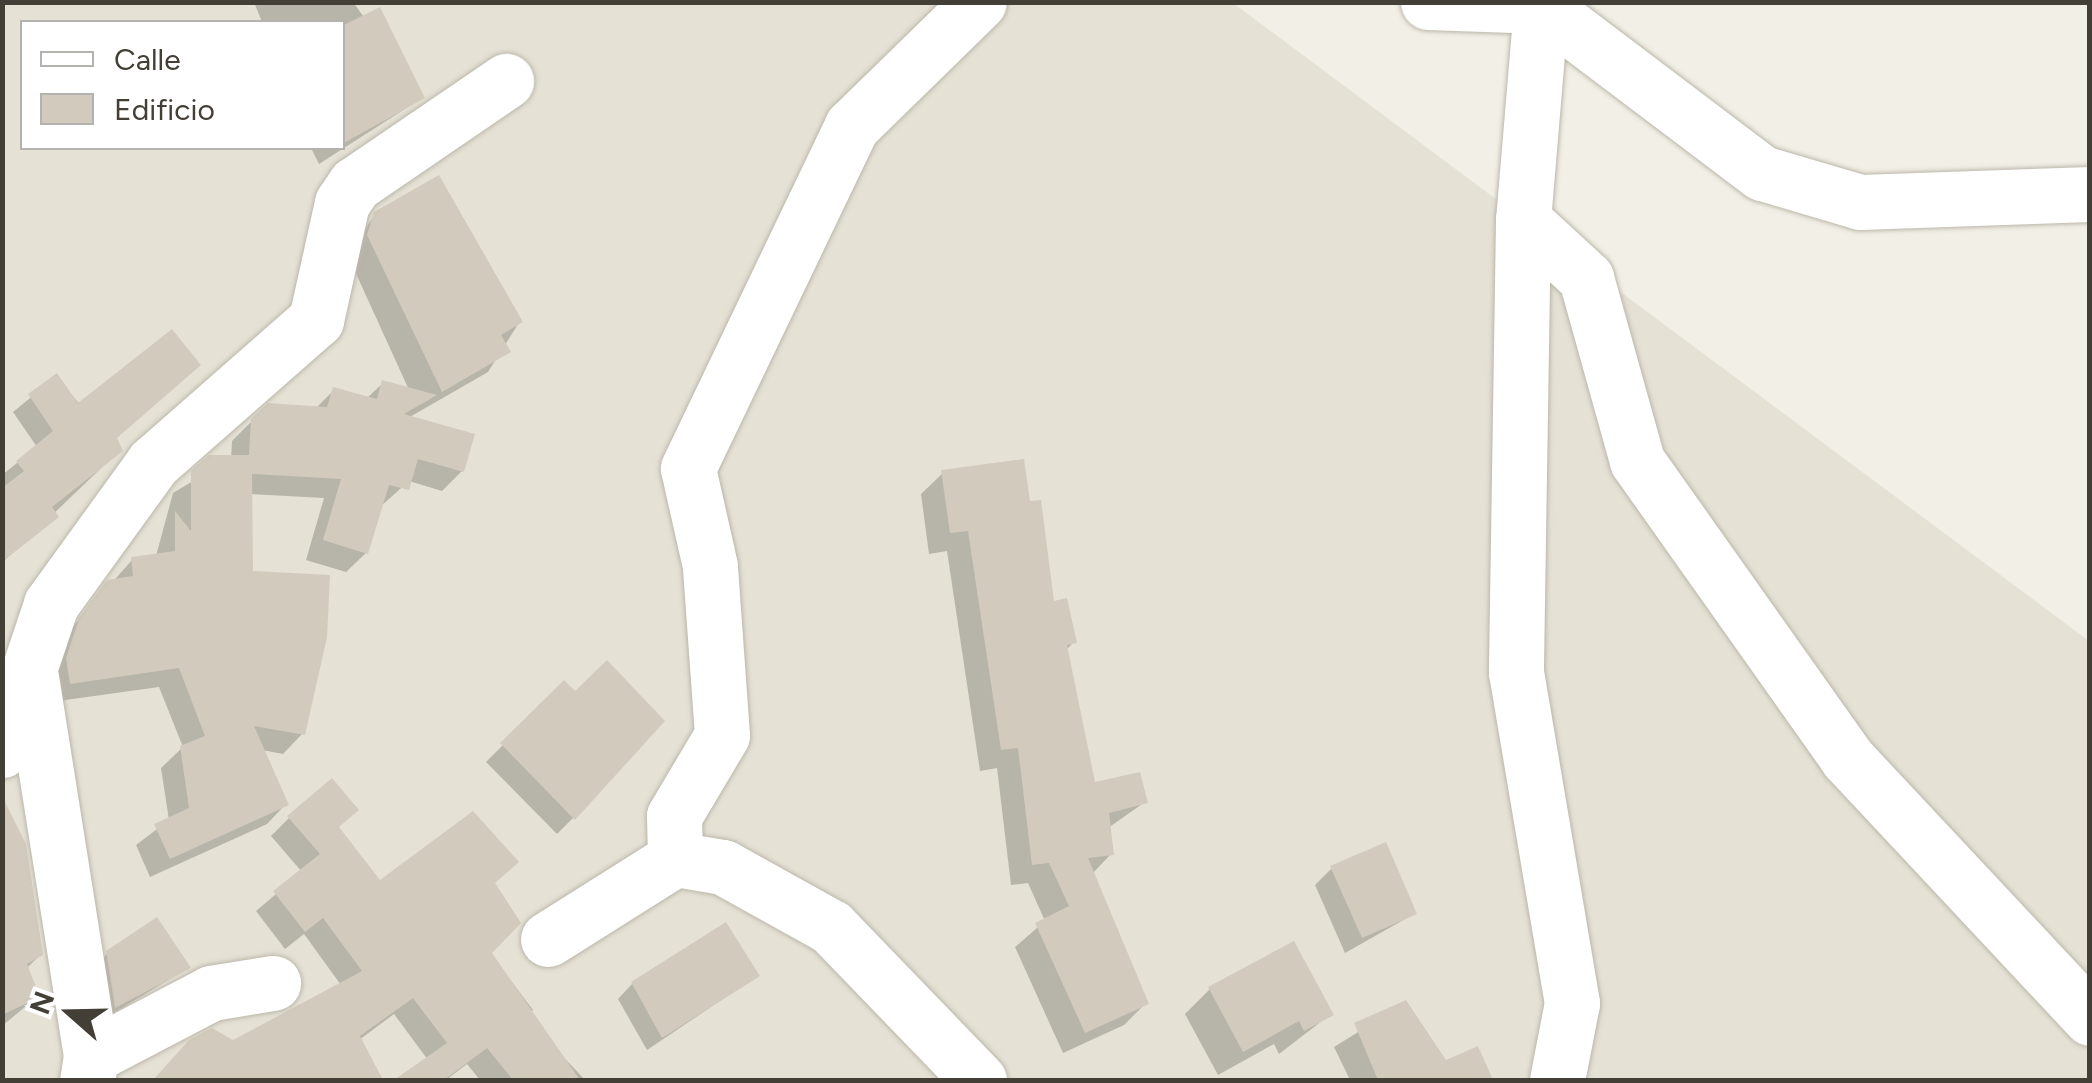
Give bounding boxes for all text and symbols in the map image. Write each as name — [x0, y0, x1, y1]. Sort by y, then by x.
legend — [20, 20, 345, 150]
text: Calle — [114, 41, 181, 78]
text: Edificio — [114, 91, 215, 128]
north arrow — [20, 963, 120, 1063]
text: N — [22, 987, 61, 1019]

